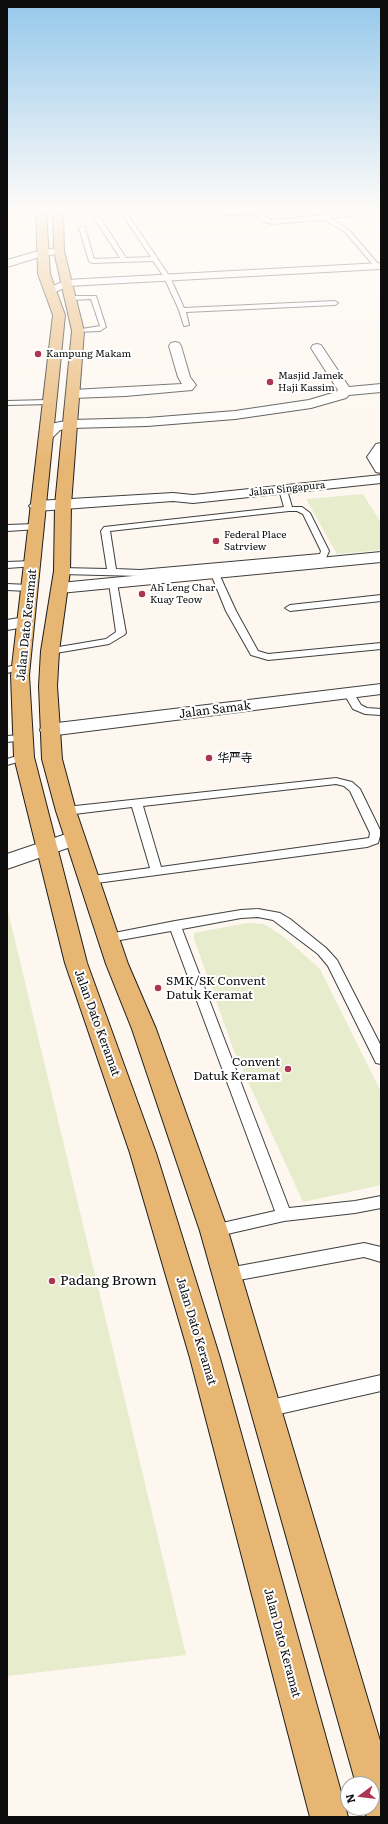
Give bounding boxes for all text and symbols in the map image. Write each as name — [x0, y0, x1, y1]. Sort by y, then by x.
place label: Kampung Makam — [46, 348, 131, 360]
marker: Kampung Makam — [33, 349, 43, 359]
place label: Masjid Jamek Haji Kassim — [278, 370, 343, 394]
marker: Masjid Jamek Haji Kassim — [265, 377, 275, 387]
street label: Jalan Singapura — [248, 479, 326, 499]
place label: Federal Place Satrview — [224, 529, 286, 552]
marker: Federal Place Satrview — [211, 536, 221, 546]
street label: Jalan Dato Keramat — [14, 568, 40, 682]
place label: Ah Leng Char Kuay Teow — [150, 582, 215, 606]
marker: Ah Leng Char Kuay Teow — [137, 589, 147, 599]
street label: Jalan Samak — [178, 698, 252, 722]
place label: 华严寺 — [217, 751, 253, 765]
marker: 华严寺 — [204, 753, 214, 763]
street label: Jalan Dato Keramat — [71, 968, 123, 1078]
place label: SMK/SK Convent Datuk Keramat — [166, 974, 266, 1002]
marker: SMK/SK Convent Datuk Keramat — [153, 983, 163, 993]
place label: Convent Datuk Keramat — [193, 1055, 280, 1083]
marker: Convent Datuk Keramat — [283, 1064, 293, 1074]
place label: Padang Brown — [60, 1273, 157, 1289]
street label: Jalan Dato Keramat — [173, 1275, 219, 1387]
marker: Padang Brown — [47, 1276, 57, 1286]
street label: Jalan Dato Keramat — [260, 1587, 304, 1699]
north arrow — [340, 1776, 380, 1816]
text: N — [340, 1792, 358, 1805]

